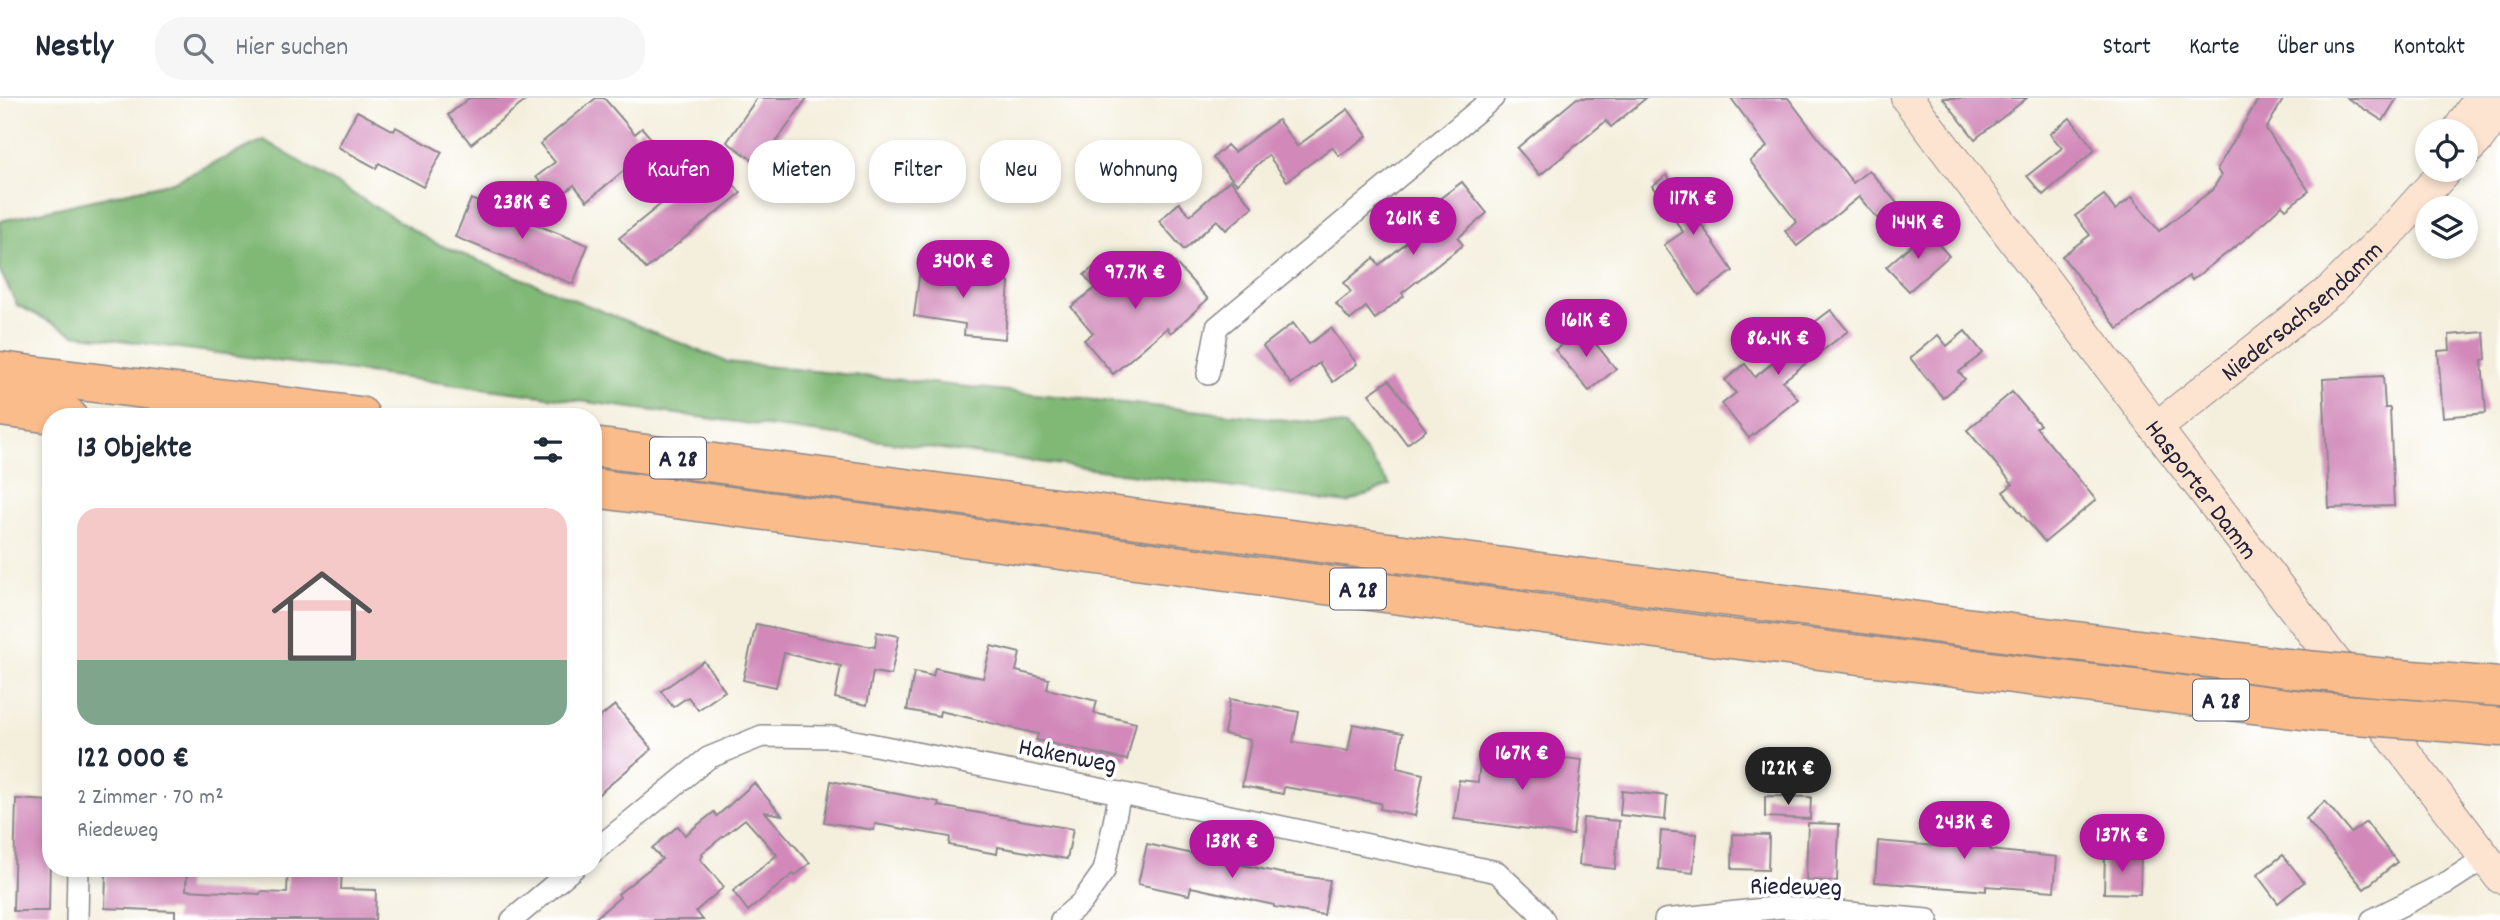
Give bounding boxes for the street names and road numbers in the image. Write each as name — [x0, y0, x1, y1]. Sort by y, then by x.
street label: Niedersachsendamm — [2214, 233, 2393, 392]
street label: Hasporter Damm — [2134, 413, 2266, 569]
road number: A 28 — [650, 438, 706, 478]
road number: A 28 — [1330, 568, 1386, 610]
road number: A 28 — [2193, 680, 2249, 720]
street label: Hakenweg — [1015, 730, 1120, 785]
street label: Riedeweg — [1750, 869, 1842, 908]

